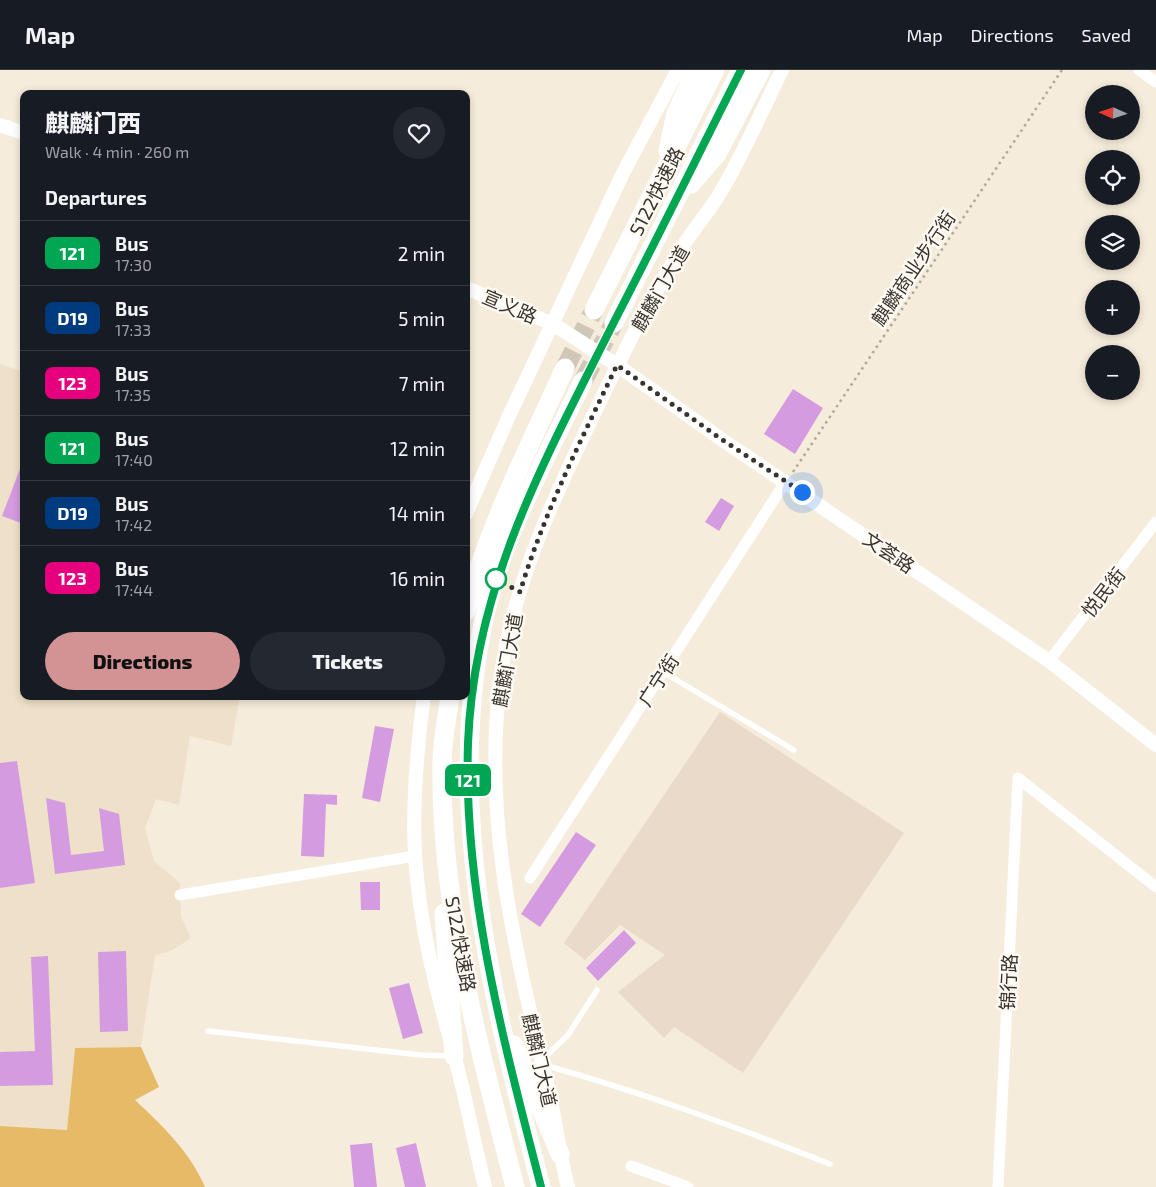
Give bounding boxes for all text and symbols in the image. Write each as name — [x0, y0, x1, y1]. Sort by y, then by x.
text: Map — [25, 20, 75, 49]
text: Map — [906, 24, 943, 46]
text: Directions — [971, 24, 1054, 46]
text: Saved — [1082, 24, 1131, 46]
north arrow — [1085, 85, 1140, 140]
map controls — [1085, 85, 1140, 400]
button: heart — [393, 107, 445, 159]
text: 麒麟门西 — [45, 108, 141, 137]
text: Walk · 4 min · 260 m — [45, 142, 189, 161]
street label: S122快速路 — [624, 143, 688, 239]
button: locate — [1085, 150, 1140, 205]
text: Departures — [45, 186, 147, 209]
street label: 麒麟商业步行街 — [866, 206, 960, 330]
button: layers — [1085, 215, 1140, 270]
text: Bus — [115, 232, 149, 255]
street label: 麒麟门大道 — [626, 241, 694, 335]
text: 121 — [59, 242, 86, 264]
text: 2 min — [398, 242, 445, 265]
text: 17:30 — [115, 255, 152, 274]
button: + — [1085, 280, 1140, 335]
street label: 宣义路 — [479, 284, 541, 328]
text: Bus — [115, 297, 149, 320]
text: D19 — [57, 307, 88, 329]
text: 5 min — [398, 307, 445, 330]
text: 17:33 — [115, 320, 151, 339]
button: − — [1085, 345, 1140, 400]
text: Bus — [115, 362, 149, 385]
text: 123 — [58, 372, 87, 394]
text: 7 min — [399, 372, 445, 395]
text: 17:35 — [115, 385, 151, 404]
text: Bus — [115, 427, 149, 450]
text: 121 — [59, 437, 86, 459]
text: 12 min — [390, 437, 445, 460]
text: 17:40 — [115, 450, 153, 469]
your location — [790, 480, 815, 505]
text: Bus — [115, 492, 149, 515]
text: D19 — [57, 502, 88, 524]
text: 14 min — [389, 502, 445, 525]
text: 17:42 — [115, 515, 152, 534]
street label: 文荟路 — [859, 527, 919, 577]
text: Bus — [115, 557, 149, 580]
street label: 悦民街 — [1076, 562, 1130, 622]
text: 123 — [58, 567, 87, 589]
text: 16 min — [390, 567, 445, 590]
unlabelled marker — [485, 568, 507, 590]
text: 17:44 — [115, 580, 153, 599]
street label: 麒麟门大道 — [487, 611, 527, 709]
button: Directions — [45, 632, 240, 690]
button: Tickets — [250, 632, 445, 690]
street label: 广宁街 — [633, 650, 683, 710]
line badge: 121 — [439, 764, 497, 796]
text: 121 — [455, 769, 481, 791]
street label: S122快速路 — [441, 894, 481, 994]
street label: 锦行路 — [995, 953, 1021, 1011]
street label: 麒麟门大道 — [518, 1011, 562, 1109]

